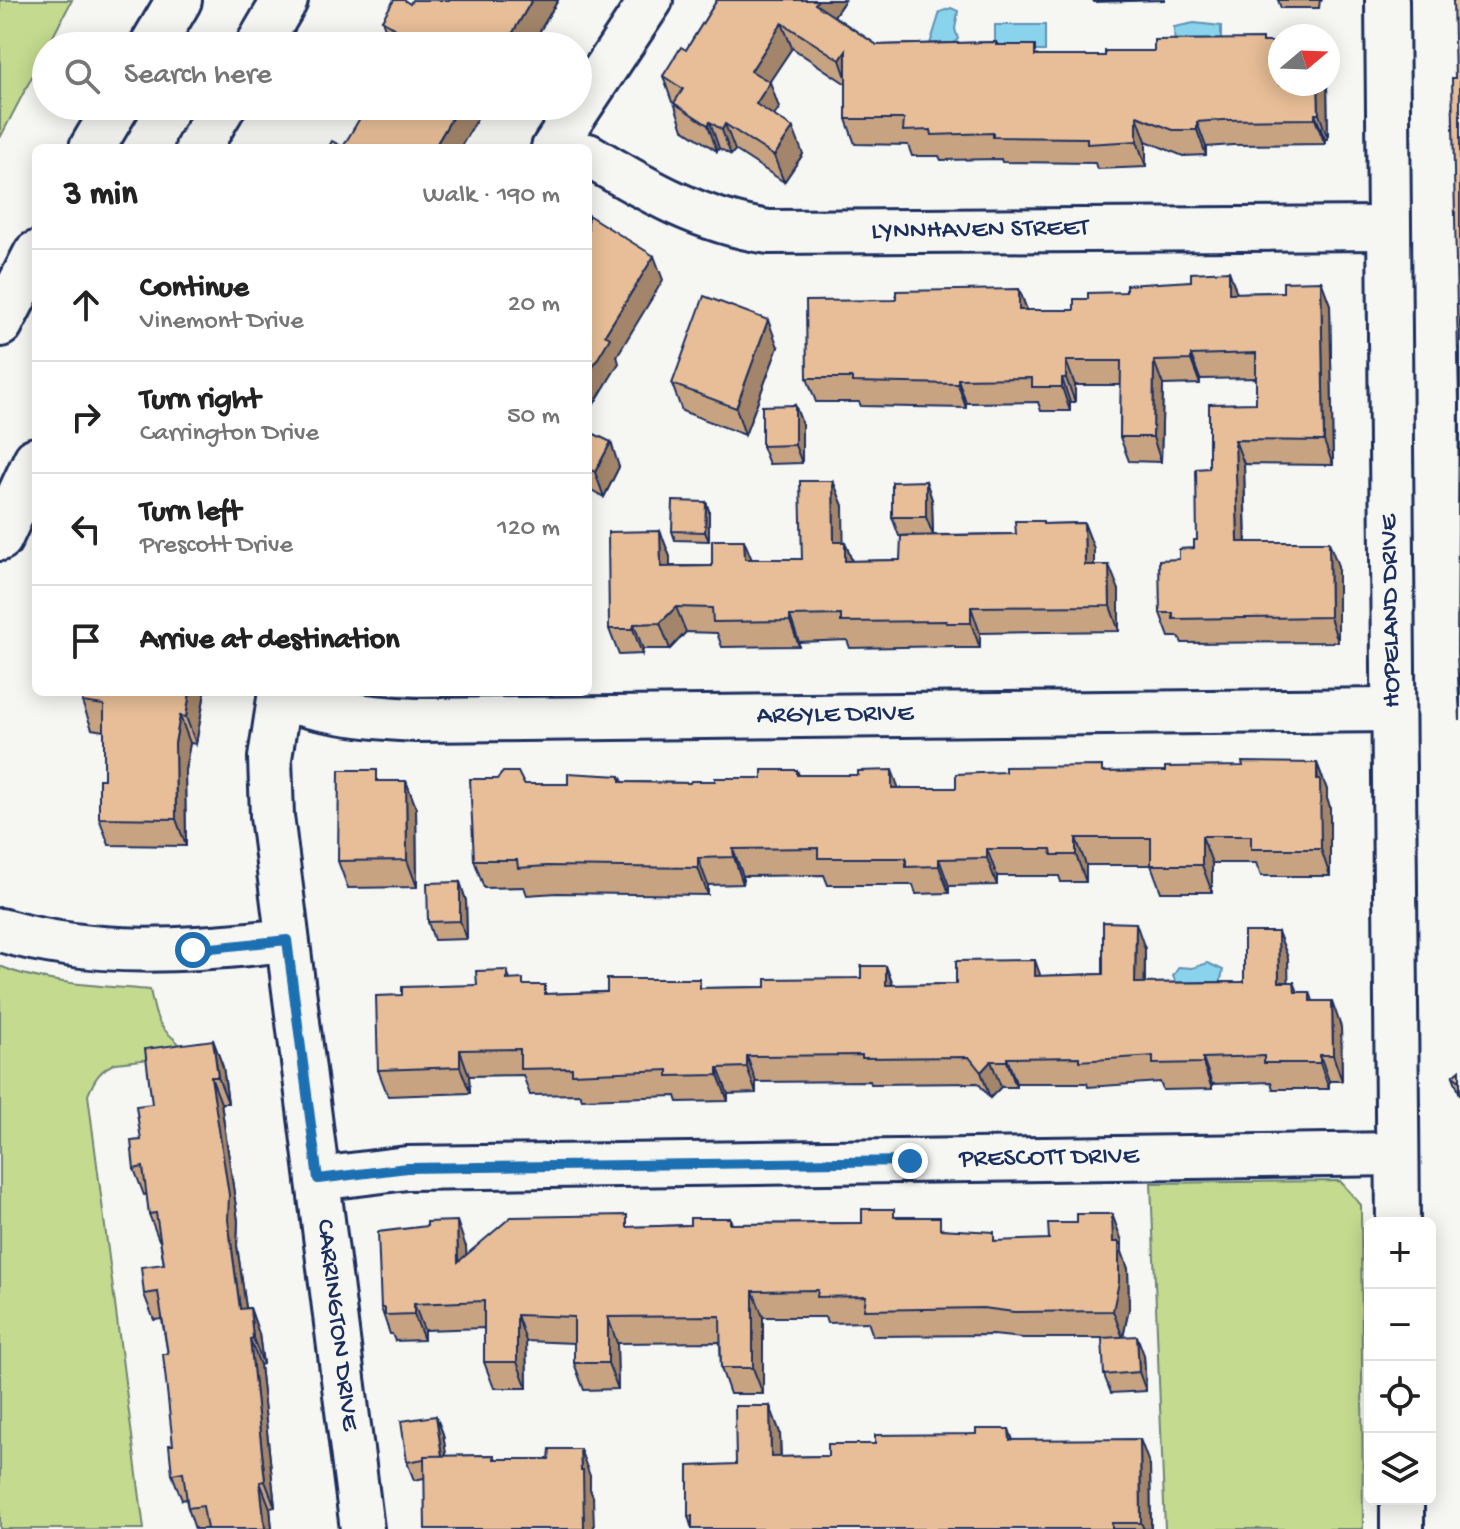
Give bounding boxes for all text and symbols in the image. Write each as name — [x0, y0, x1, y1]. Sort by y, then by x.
north arrow — [1268, 24, 1340, 96]
search box — [32, 32, 592, 120]
icon: search — [60, 54, 104, 98]
text: Search here — [124, 59, 272, 94]
text: 3 min — [64, 176, 137, 216]
text: Walk · 190 m — [423, 181, 560, 212]
street label: LYNNHAVEN STREET — [871, 214, 1090, 248]
text: Continue — [140, 272, 249, 307]
icon: ahead — [64, 283, 108, 327]
text: 20 m — [508, 290, 560, 321]
text: Vinemont Drive — [140, 307, 304, 338]
text: Turn right — [140, 384, 260, 419]
icon: right — [64, 395, 108, 439]
text: 50 m — [507, 402, 560, 433]
text: Carrington Drive — [140, 419, 319, 450]
text: Turn left — [140, 496, 241, 531]
icon: left — [64, 507, 108, 551]
street label: HOPELAND DRIVE — [1375, 513, 1409, 708]
text: 120 m — [497, 514, 560, 545]
text: Prescott Drive — [140, 531, 293, 562]
icon: arrive — [64, 619, 108, 663]
text: Arrive at destination — [140, 624, 400, 659]
street label: ARGYLE DRIVE — [756, 699, 914, 733]
route start — [175, 932, 211, 968]
street label: PRESCOTT DRIVE — [958, 1142, 1140, 1176]
route end — [892, 1143, 928, 1179]
map controls — [1364, 1217, 1436, 1505]
button: + — [1364, 1217, 1436, 1289]
street label: CARRINGTON DRIVE — [308, 1218, 364, 1433]
button: − — [1364, 1289, 1436, 1361]
button: locate — [1364, 1361, 1436, 1433]
button: layers — [1364, 1433, 1436, 1505]

